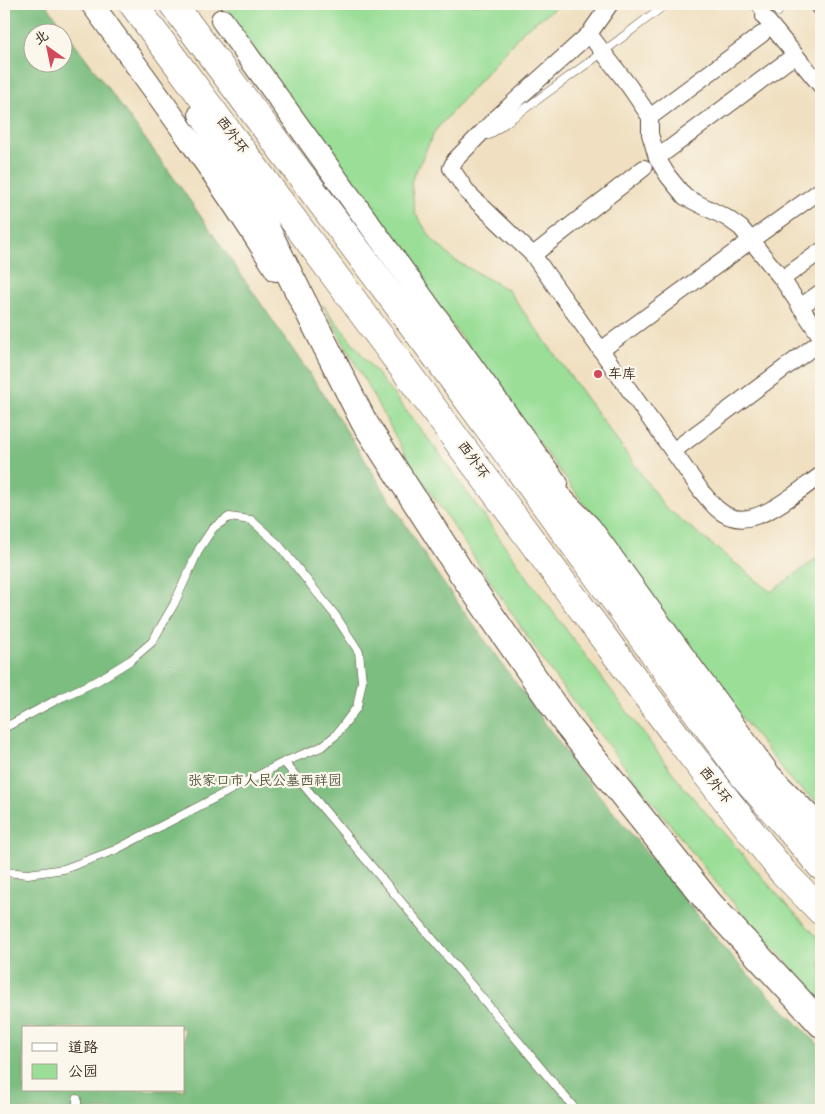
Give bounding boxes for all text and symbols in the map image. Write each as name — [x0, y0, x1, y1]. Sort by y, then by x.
north arrow — [22, 22, 72, 72]
text: 北 — [30, 25, 53, 51]
street label: 西外环 — [211, 112, 253, 158]
place label: 车库 — [608, 363, 636, 385]
marker: 车库 — [592, 368, 604, 380]
street label: 西外环 — [452, 437, 494, 483]
street label: 西外环 — [693, 762, 737, 808]
park label: 张家口市人民公墓西祥园 — [188, 770, 342, 792]
legend — [22, 1026, 185, 1092]
text: 道路 — [68, 1036, 98, 1060]
text: 公园 — [68, 1060, 98, 1084]

